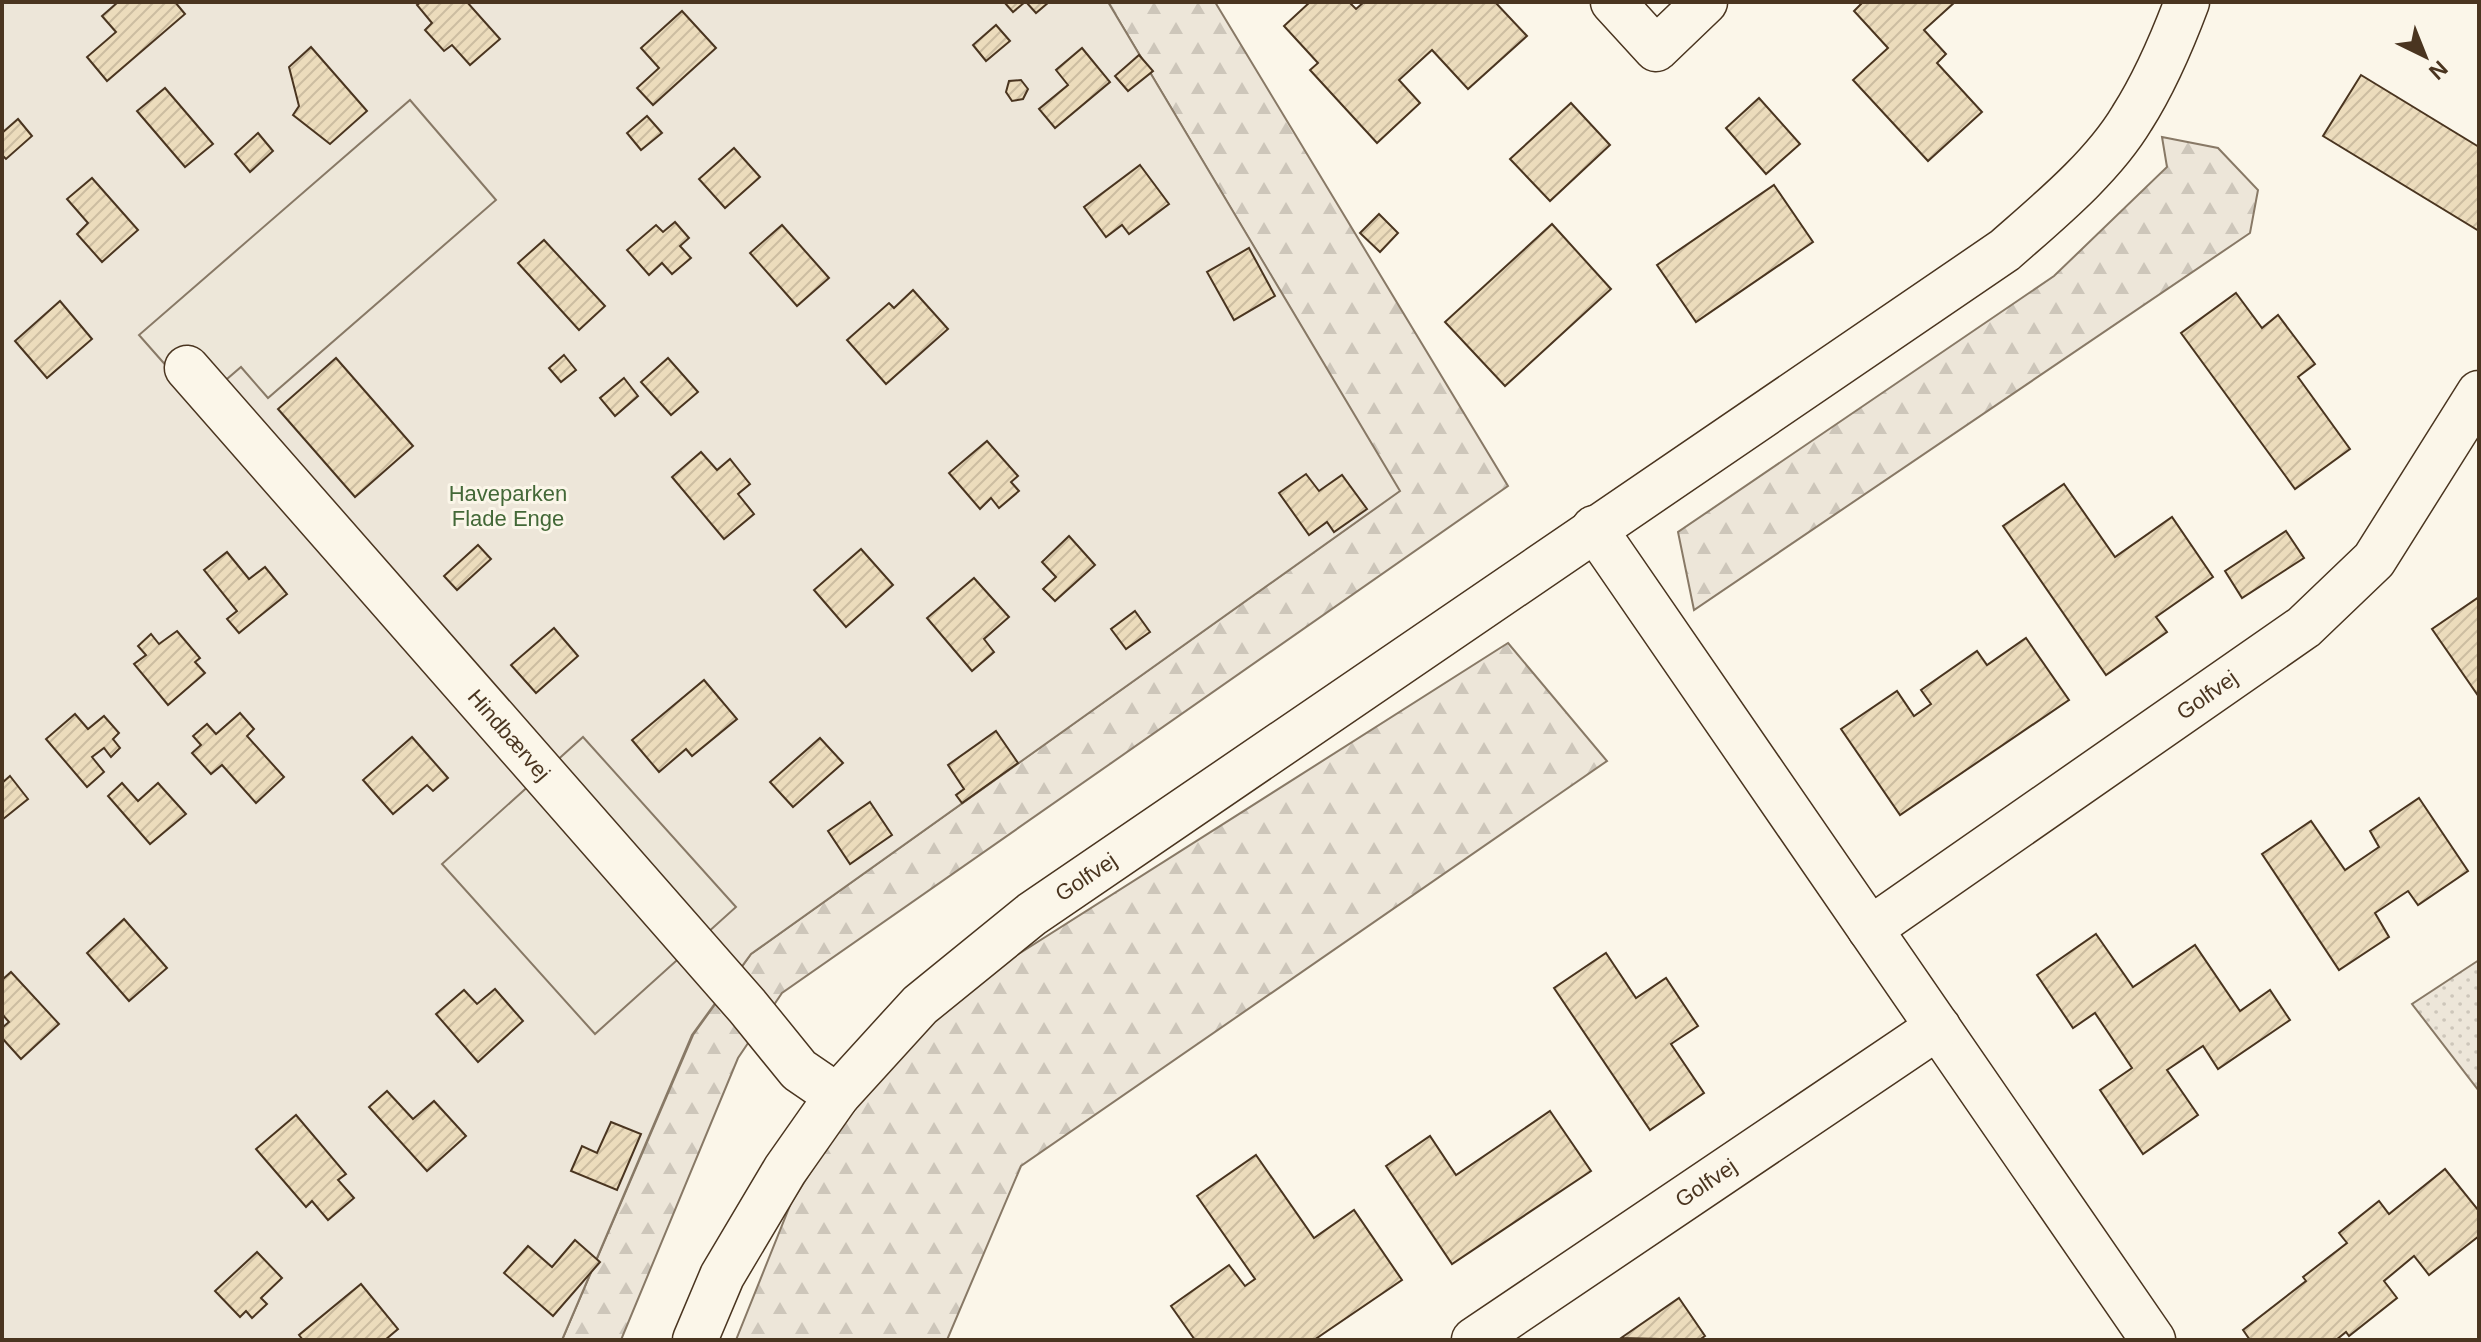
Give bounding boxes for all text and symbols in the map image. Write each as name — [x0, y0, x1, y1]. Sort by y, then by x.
north arrow — [2385, 16, 2465, 96]
text: N — [2424, 56, 2453, 85]
park label: Haveparken Flade Enge — [449, 481, 567, 531]
street label: Golfvej — [2172, 665, 2242, 725]
street label: Hindbærvej — [463, 684, 555, 786]
street label: Golfvej — [1051, 847, 1121, 907]
street label: Golfvej — [1671, 1153, 1741, 1213]

